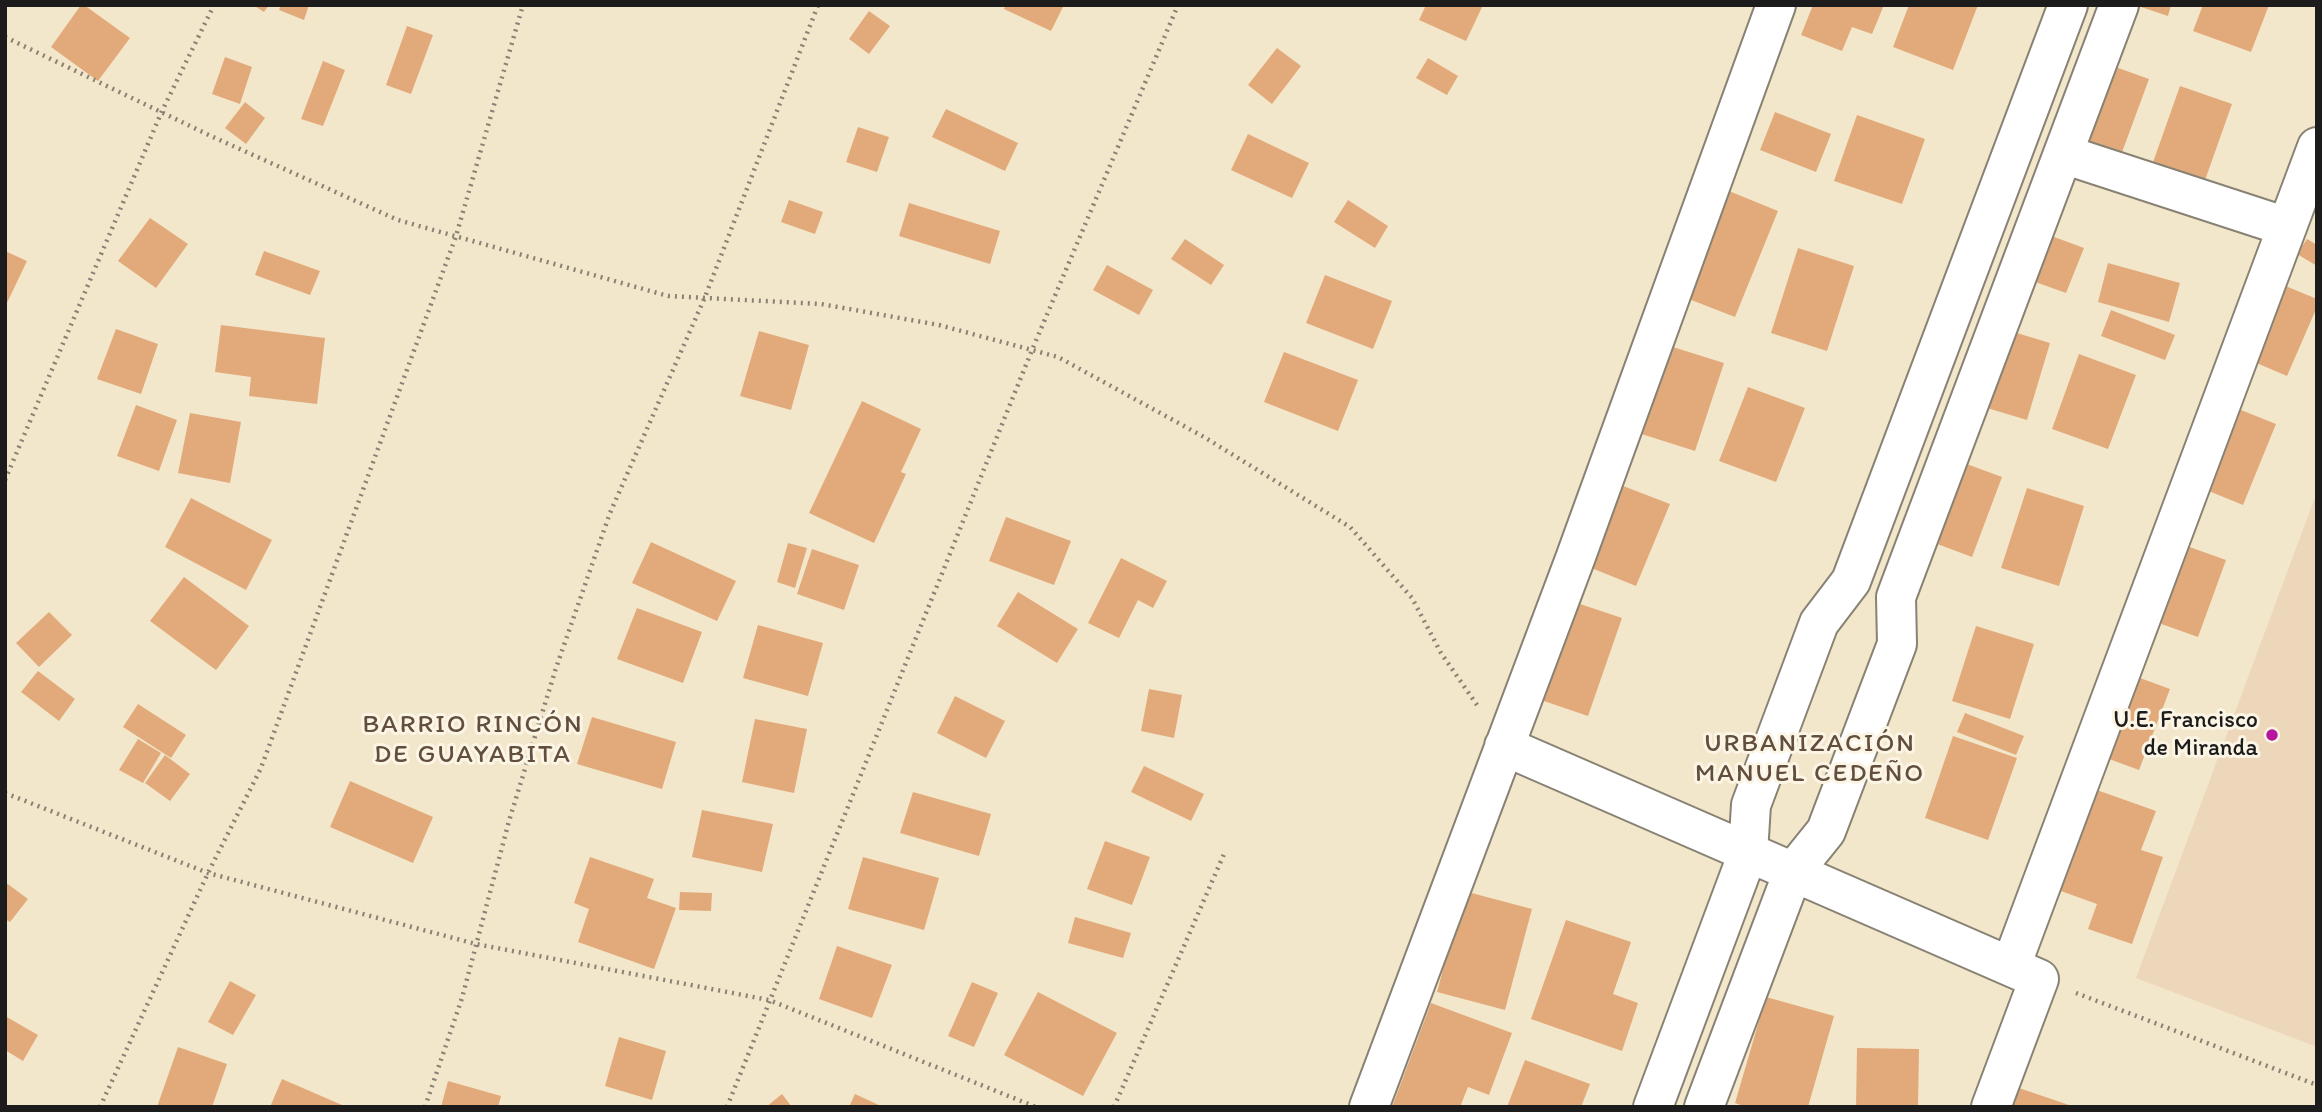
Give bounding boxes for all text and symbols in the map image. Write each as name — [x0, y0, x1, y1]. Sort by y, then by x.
place label: U.E. Francisco de Miranda — [2113, 707, 2258, 763]
district label: BARRIO RINCÓN DE GUAYABITA — [365, 709, 581, 770]
marker: U.E. Francisco de Miranda — [2264, 727, 2280, 743]
district label: URBANIZACIÓN MANUEL CEDEÑO — [1697, 728, 1923, 790]

